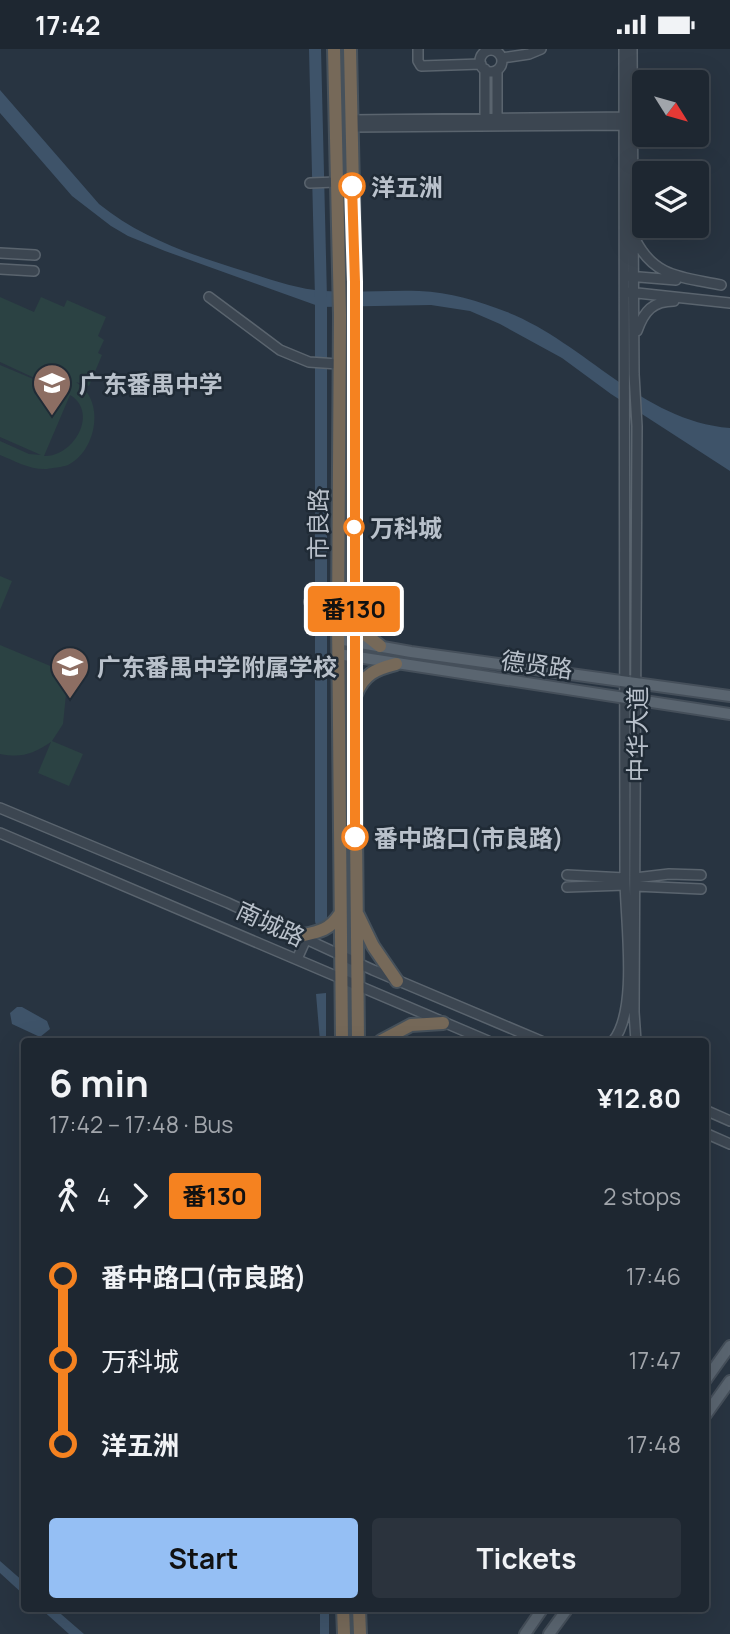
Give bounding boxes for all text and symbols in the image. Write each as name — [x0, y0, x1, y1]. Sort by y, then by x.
text: 17:42 — [35, 7, 100, 43]
north arrow — [632, 70, 709, 147]
map controls — [632, 70, 709, 238]
button: layers — [632, 161, 709, 238]
place label: 洋五洲 — [371, 170, 443, 203]
marker: 洋五洲 — [339, 173, 365, 199]
school or university icon: 广东番禺中学 — [31, 362, 73, 417]
place label: 广东番禺中学 — [79, 367, 223, 400]
street label: 市良路 — [301, 488, 334, 560]
place label: 万科城 — [370, 511, 442, 544]
marker: 万科城 — [344, 517, 364, 537]
line badge: 番130 — [305, 586, 403, 632]
text: 番130 — [322, 592, 386, 625]
street label: 德贤路 — [499, 643, 575, 685]
school or university icon: 广东番禺中学附属学校 — [49, 645, 91, 700]
place label: 广东番禺中学附属学校 — [97, 650, 337, 683]
street label: 中华大道 — [620, 686, 653, 782]
place label: 番中路口(市良路) — [374, 821, 564, 854]
marker: 番中路口(市良路) — [342, 824, 368, 850]
street label: 南城路 — [231, 893, 311, 953]
text: 6 min — [49, 1056, 149, 1108]
text: ¥12.80 — [597, 1080, 681, 1116]
text: 17:42 – 17:48 · Bus — [49, 1108, 233, 1140]
icon: walk — [49, 1177, 87, 1215]
icon: forward — [121, 1177, 159, 1215]
text: 番130 — [183, 1179, 247, 1212]
text: 4 — [97, 1180, 111, 1212]
text: 2 stops — [603, 1180, 681, 1212]
text: 番中路口(市良路) — [101, 1259, 307, 1295]
text: 17:46 — [626, 1260, 681, 1292]
text: 万科城 — [101, 1343, 179, 1379]
text: 17:47 — [629, 1344, 681, 1376]
text: 洋五洲 — [101, 1427, 179, 1463]
text: 17:48 — [627, 1428, 681, 1460]
button: Start — [49, 1518, 358, 1598]
button: Tickets — [372, 1518, 681, 1598]

